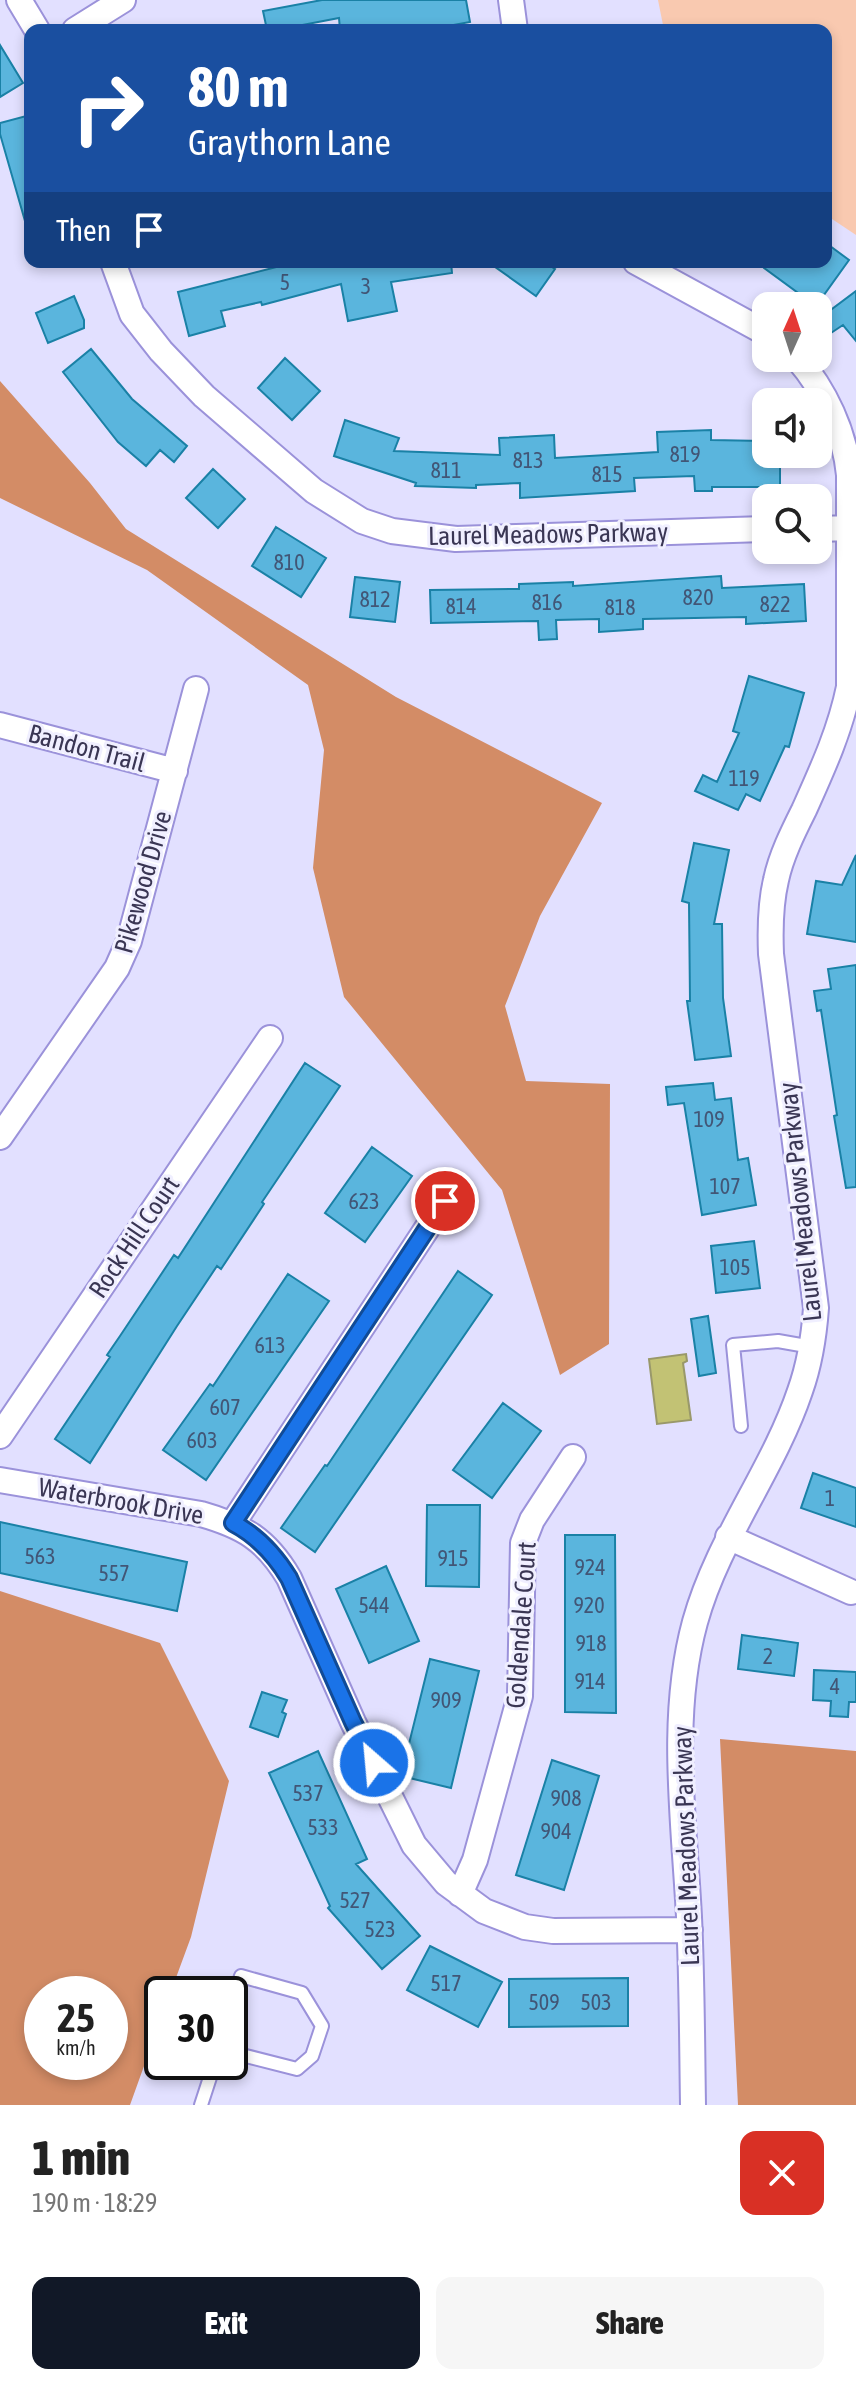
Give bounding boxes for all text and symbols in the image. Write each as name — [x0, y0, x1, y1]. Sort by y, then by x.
text: 80 m — [188, 55, 289, 119]
icon: right — [56, 56, 160, 160]
text: Graythorn Lane — [188, 121, 391, 163]
icon: arrive — [127, 208, 171, 252]
text: Then — [56, 213, 111, 247]
house number: 5 — [280, 269, 290, 295]
house number: 3 — [361, 273, 371, 299]
north arrow — [752, 292, 832, 372]
map controls — [752, 292, 832, 564]
button: sound — [752, 388, 832, 468]
house number: 819 — [669, 441, 701, 467]
house number: 813 — [512, 447, 544, 473]
house number: 811 — [430, 457, 462, 483]
house number: 815 — [591, 461, 623, 487]
button: search — [752, 484, 832, 564]
street label: Laurel Meadows Parkway — [428, 517, 669, 551]
house number: 810 — [273, 549, 305, 575]
house number: 820 — [682, 584, 714, 610]
house number: 812 — [359, 586, 391, 612]
house number: 816 — [531, 589, 563, 615]
house number: 822 — [759, 591, 791, 617]
house number: 814 — [445, 593, 477, 619]
house number: 818 — [604, 594, 636, 620]
street label: Bandon Trail — [25, 718, 149, 778]
house number: 119 — [728, 765, 760, 791]
street label: Pikewood Drive — [108, 807, 178, 957]
street label: Laurel Meadows Parkway — [773, 1081, 827, 1323]
house number: 109 — [693, 1106, 725, 1132]
pin — [411, 1167, 479, 1235]
street label: Rock Hill Court — [83, 1171, 185, 1303]
house number: 107 — [709, 1173, 741, 1199]
icon: arrive — [423, 1179, 467, 1223]
house number: 623 — [348, 1188, 380, 1214]
house number: 105 — [719, 1254, 751, 1280]
house number: 613 — [254, 1332, 286, 1358]
house number: 607 — [209, 1394, 241, 1420]
house number: 603 — [186, 1427, 218, 1453]
street label: Waterbrook Drive — [36, 1472, 206, 1530]
house number: 1 — [825, 1485, 835, 1511]
street label: Goldendale Court — [500, 1541, 542, 1709]
house number: 563 — [24, 1543, 56, 1569]
house number: 915 — [437, 1545, 469, 1571]
house number: 924 — [574, 1554, 606, 1580]
house number: 557 — [98, 1560, 130, 1586]
house number: 544 — [358, 1592, 390, 1618]
house number: 920 — [573, 1592, 605, 1618]
house number: 918 — [575, 1630, 607, 1656]
house number: 2 — [763, 1643, 773, 1669]
house number: 914 — [574, 1668, 606, 1694]
house number: 4 — [830, 1673, 840, 1699]
house number: 909 — [430, 1687, 462, 1713]
position arrow — [332, 1721, 416, 1805]
street label: Laurel Meadows Parkway — [667, 1725, 705, 1966]
house number: 537 — [292, 1780, 324, 1806]
house number: 908 — [550, 1785, 582, 1811]
house number: 533 — [307, 1814, 339, 1840]
house number: 904 — [540, 1818, 572, 1844]
house number: 527 — [339, 1887, 371, 1913]
house number: 523 — [364, 1916, 396, 1942]
house number: 517 — [430, 1970, 462, 1996]
speed limit sign: 30 — [144, 1976, 248, 2080]
house number: 509 — [528, 1989, 560, 2015]
house number: 503 — [580, 1989, 612, 2015]
text: 25 — [57, 1995, 95, 2040]
text: km/h — [56, 2036, 96, 2059]
text: 1 min — [32, 2130, 130, 2185]
button: close — [740, 2131, 824, 2215]
text: 190 m · 18:29 — [32, 2188, 157, 2218]
button: Exit — [32, 2277, 420, 2369]
button: Share — [436, 2277, 824, 2369]

